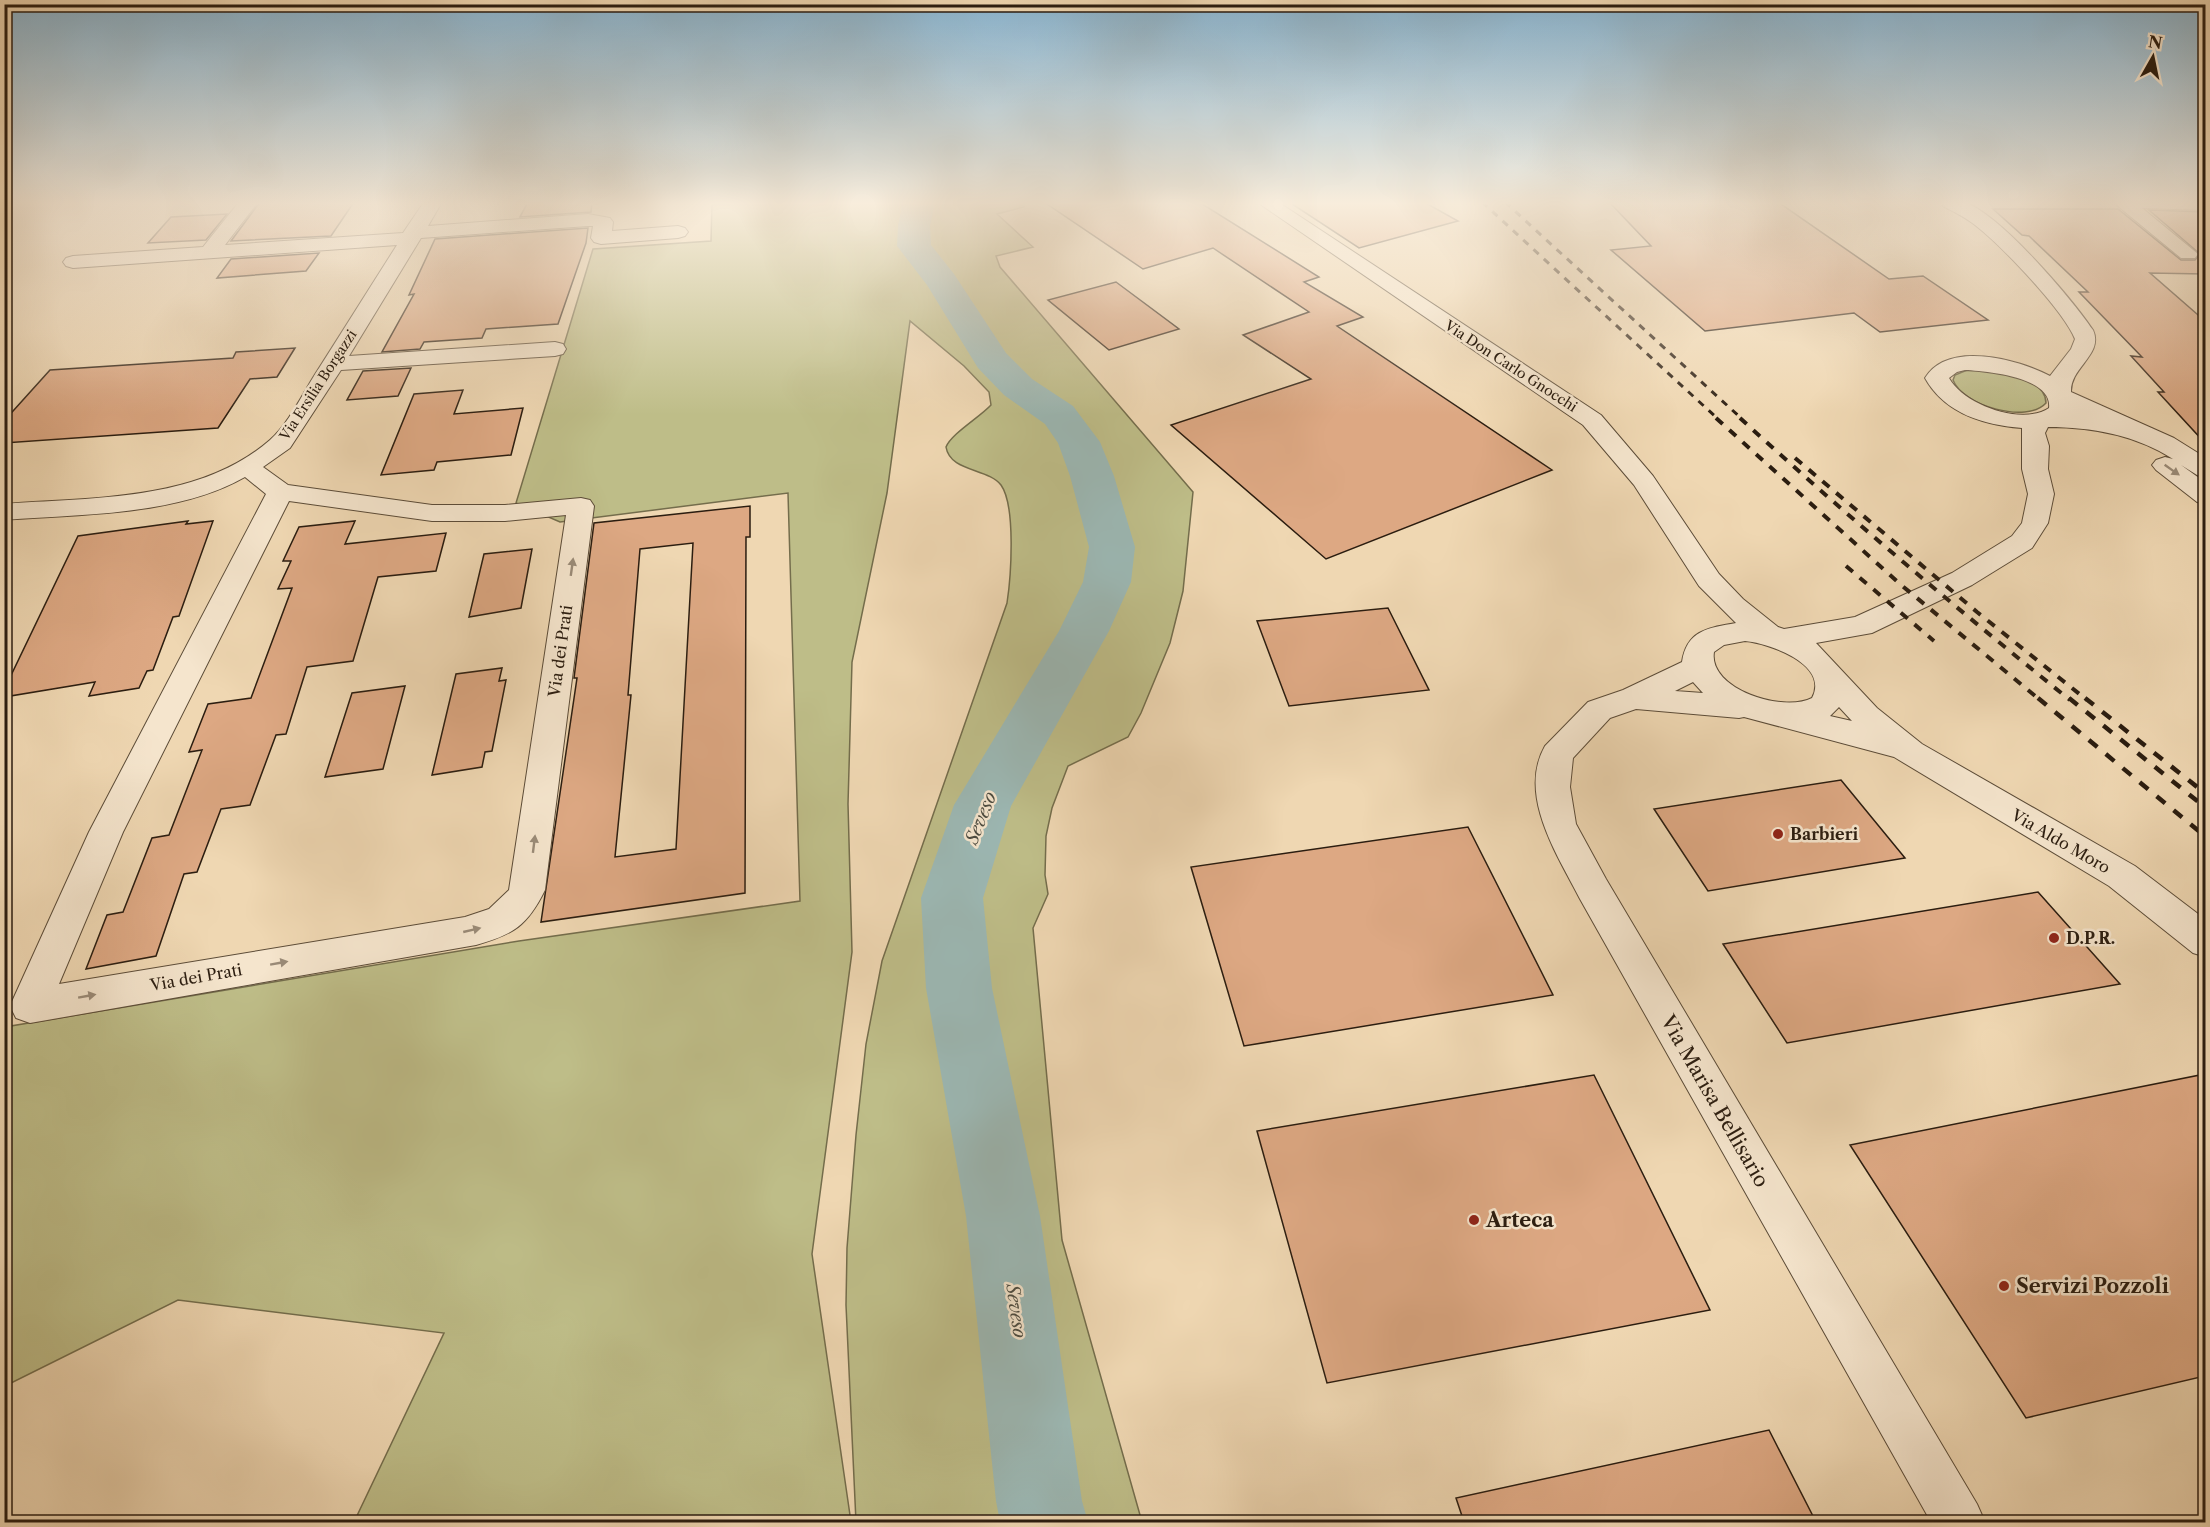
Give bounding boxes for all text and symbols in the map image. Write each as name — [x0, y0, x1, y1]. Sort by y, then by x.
north arrow — [2123, 27, 2183, 87]
text: N — [2147, 31, 2164, 53]
street label: Via Don Carlo Gnocchi — [1440, 316, 1581, 416]
street label: Via Ersilia Borgazzi — [275, 326, 360, 445]
one-way arrow — [2164, 464, 2180, 476]
one-way arrow — [567, 558, 577, 577]
street label: Via dei Prati — [543, 603, 576, 699]
water label: Seveso — [960, 789, 1001, 848]
street label: Via Aldo Moro — [2007, 804, 2114, 877]
place label: Barbieri — [1790, 824, 1858, 844]
marker: Barbieri — [1771, 827, 1785, 841]
one-way arrow — [529, 834, 539, 853]
one-way arrow — [462, 925, 481, 935]
place label: D.P.R. — [2066, 928, 2115, 948]
marker: D.P.R. — [2047, 931, 2061, 945]
one-way arrow — [270, 958, 289, 967]
street label: Via dei Prati — [148, 959, 244, 995]
one-way arrow — [78, 991, 97, 1000]
street label: Via Marisa Bellisario — [1655, 1010, 1774, 1191]
place label: Arteca — [1485, 1208, 1554, 1232]
marker: Arteca — [1467, 1213, 1481, 1227]
place label: Servizi Pozzoli — [2016, 1274, 2169, 1298]
marker: Servizi Pozzoli — [1997, 1279, 2011, 1293]
water label: Seveso — [1001, 1282, 1031, 1339]

